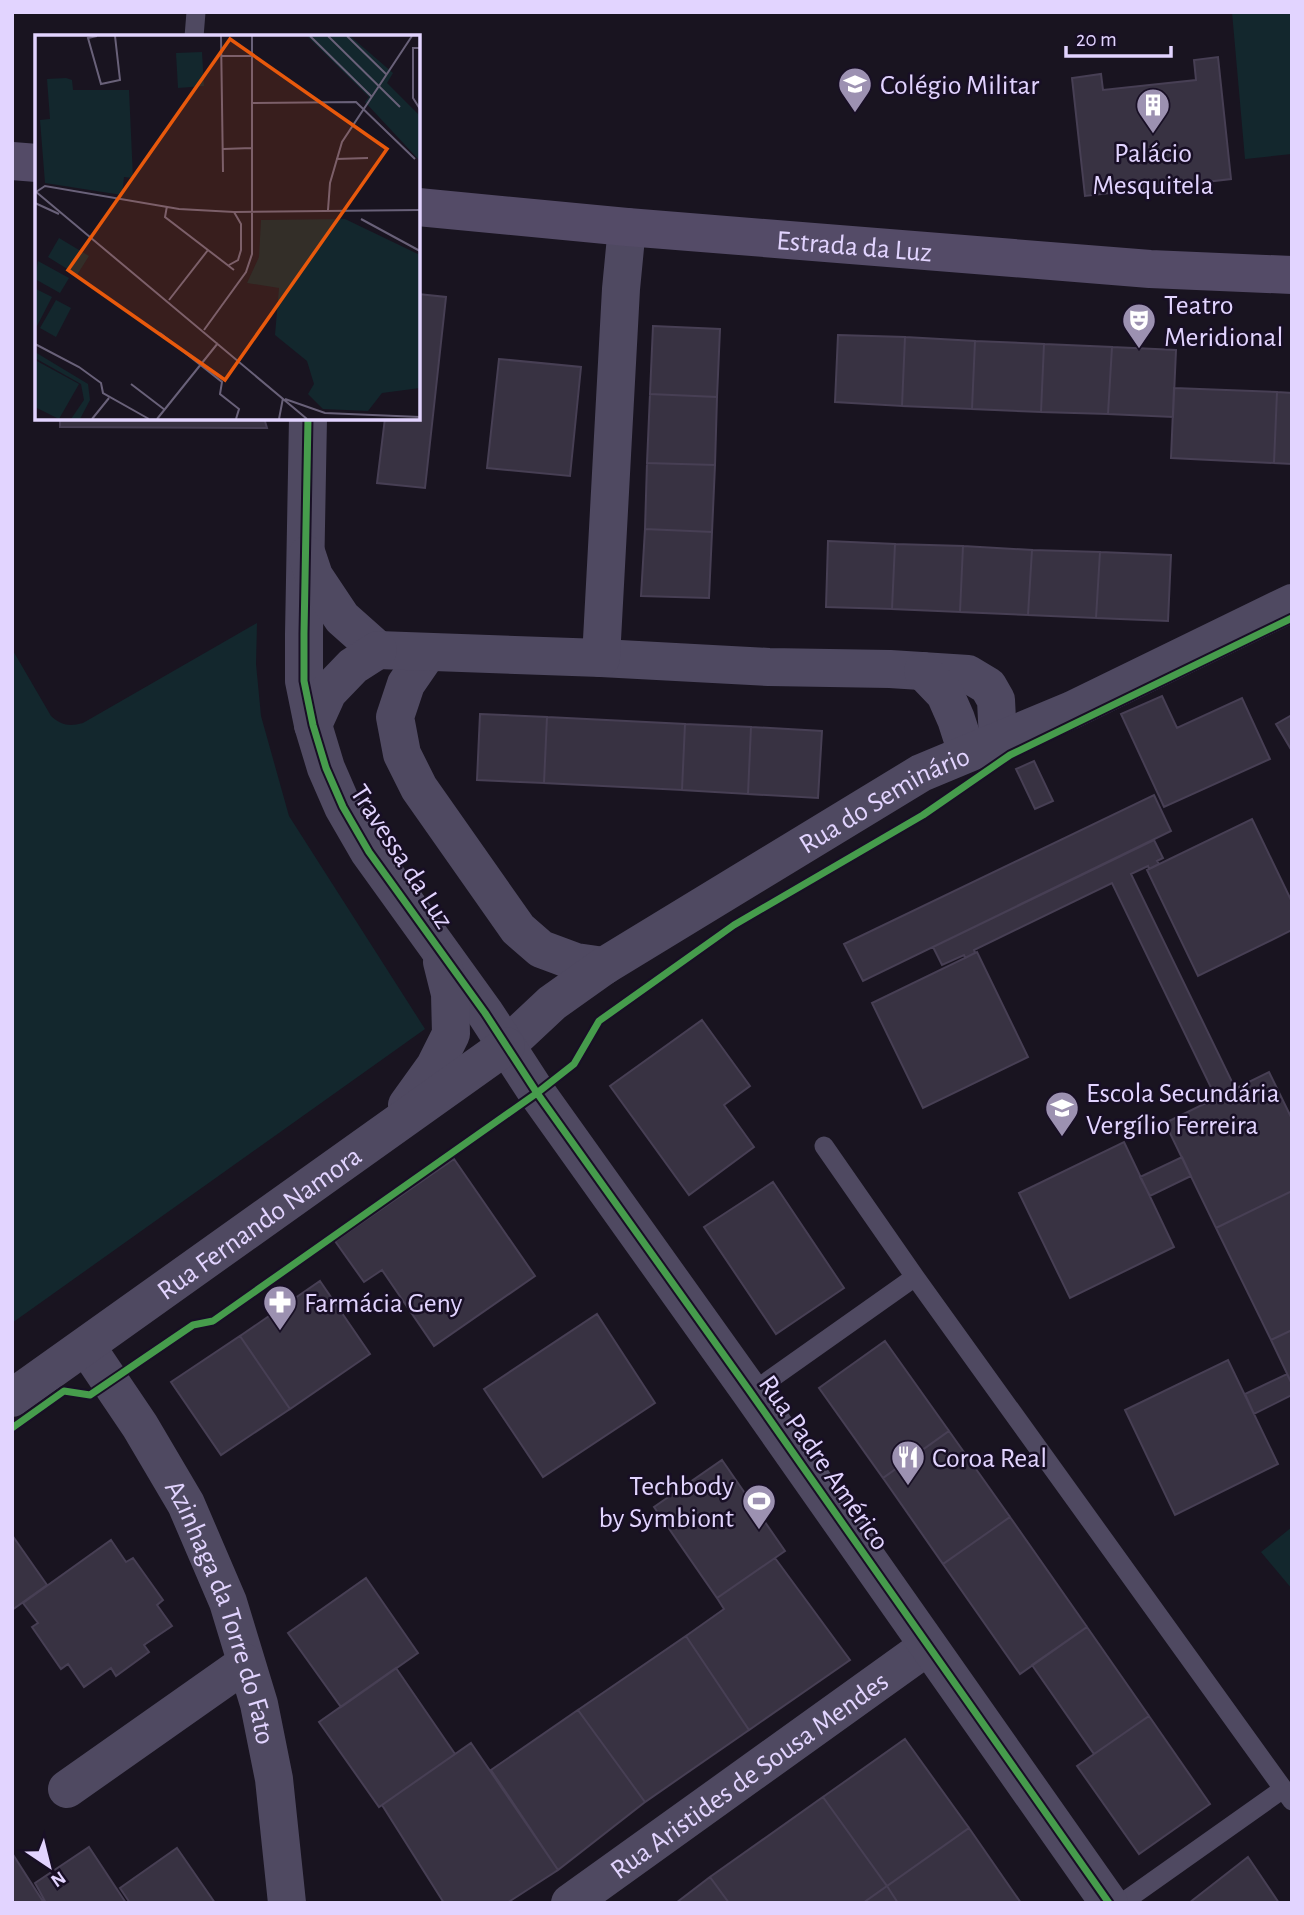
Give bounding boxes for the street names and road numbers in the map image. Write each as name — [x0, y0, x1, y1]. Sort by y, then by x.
street label: Estrada da Luz — [775, 227, 933, 267]
street label: Rua do Seminário — [795, 742, 974, 860]
street label: Travessa da Luz — [345, 780, 458, 934]
street label: Rua Fernando Namora — [153, 1142, 367, 1306]
street label: Rua Padre Américo — [753, 1371, 894, 1556]
street label: Azinhaga da Torre do Fato — [159, 1476, 279, 1747]
street label: Rua Aristides de Sousa Mendes — [606, 1667, 894, 1885]

